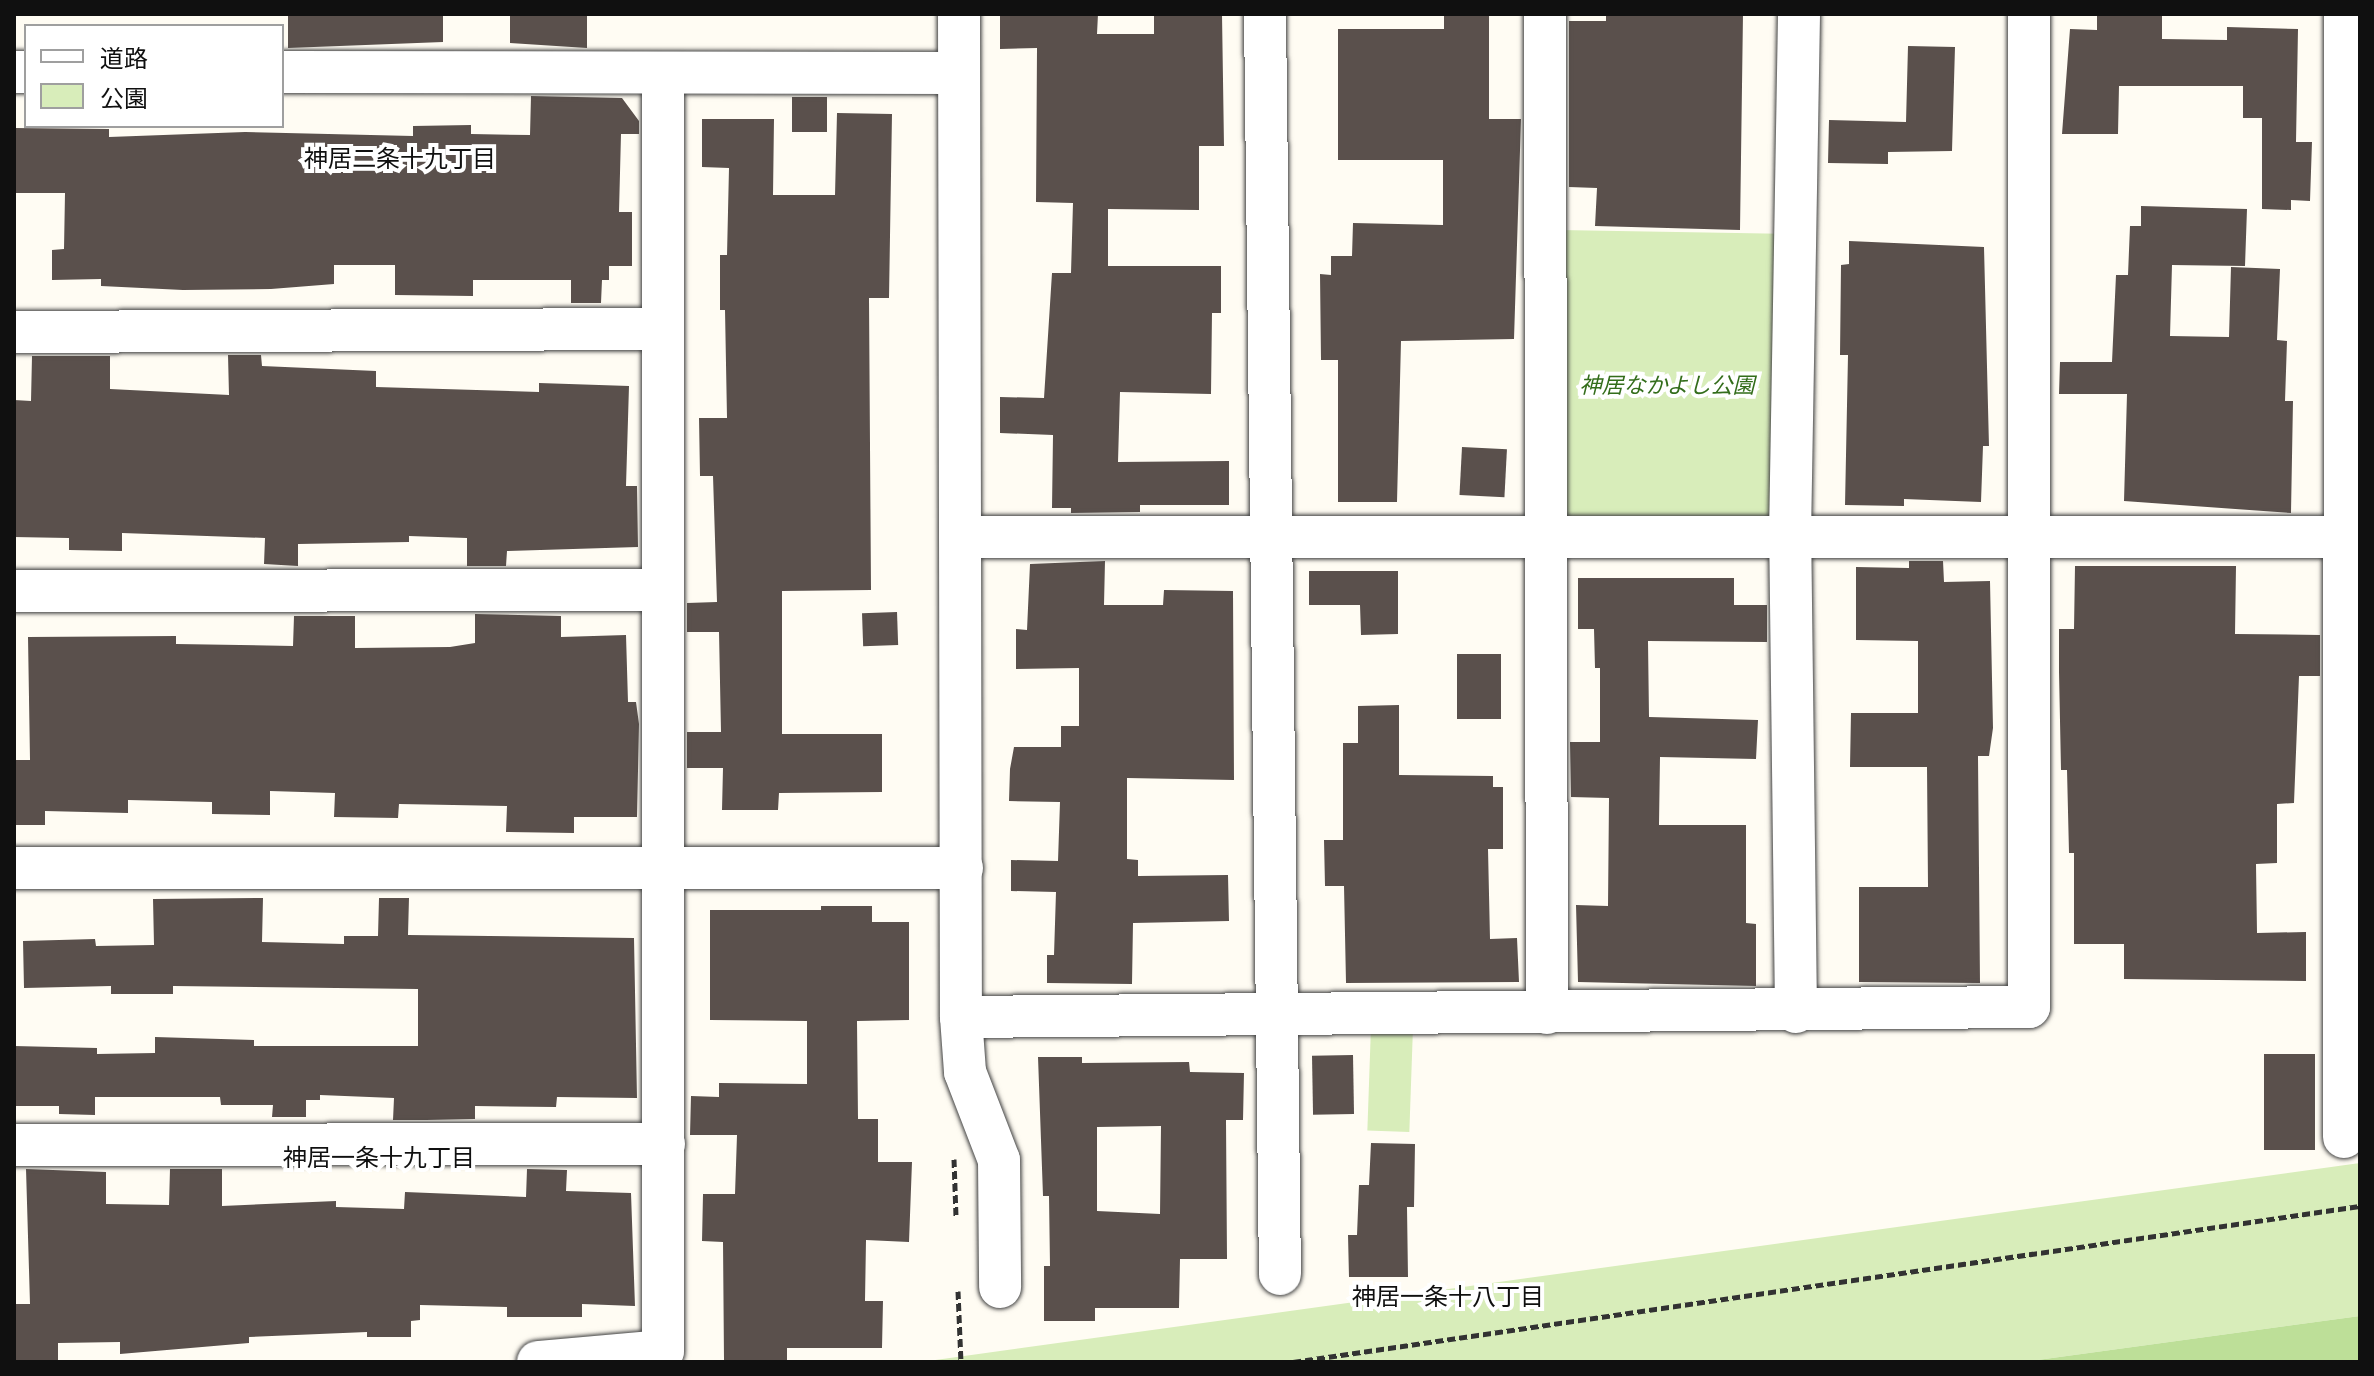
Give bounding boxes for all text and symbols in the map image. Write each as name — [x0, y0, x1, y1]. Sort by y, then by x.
legend — [24, 24, 284, 128]
text: 道路 — [100, 45, 148, 72]
text: 公園 — [100, 85, 148, 112]
district label: 神居二条十九丁目 — [304, 145, 496, 173]
park label: 神居なかよし公園 — [1579, 373, 1755, 399]
district label: 神居一条十九丁目 — [283, 1144, 475, 1172]
district label: 神居一条十八丁目 — [1352, 1283, 1544, 1311]

